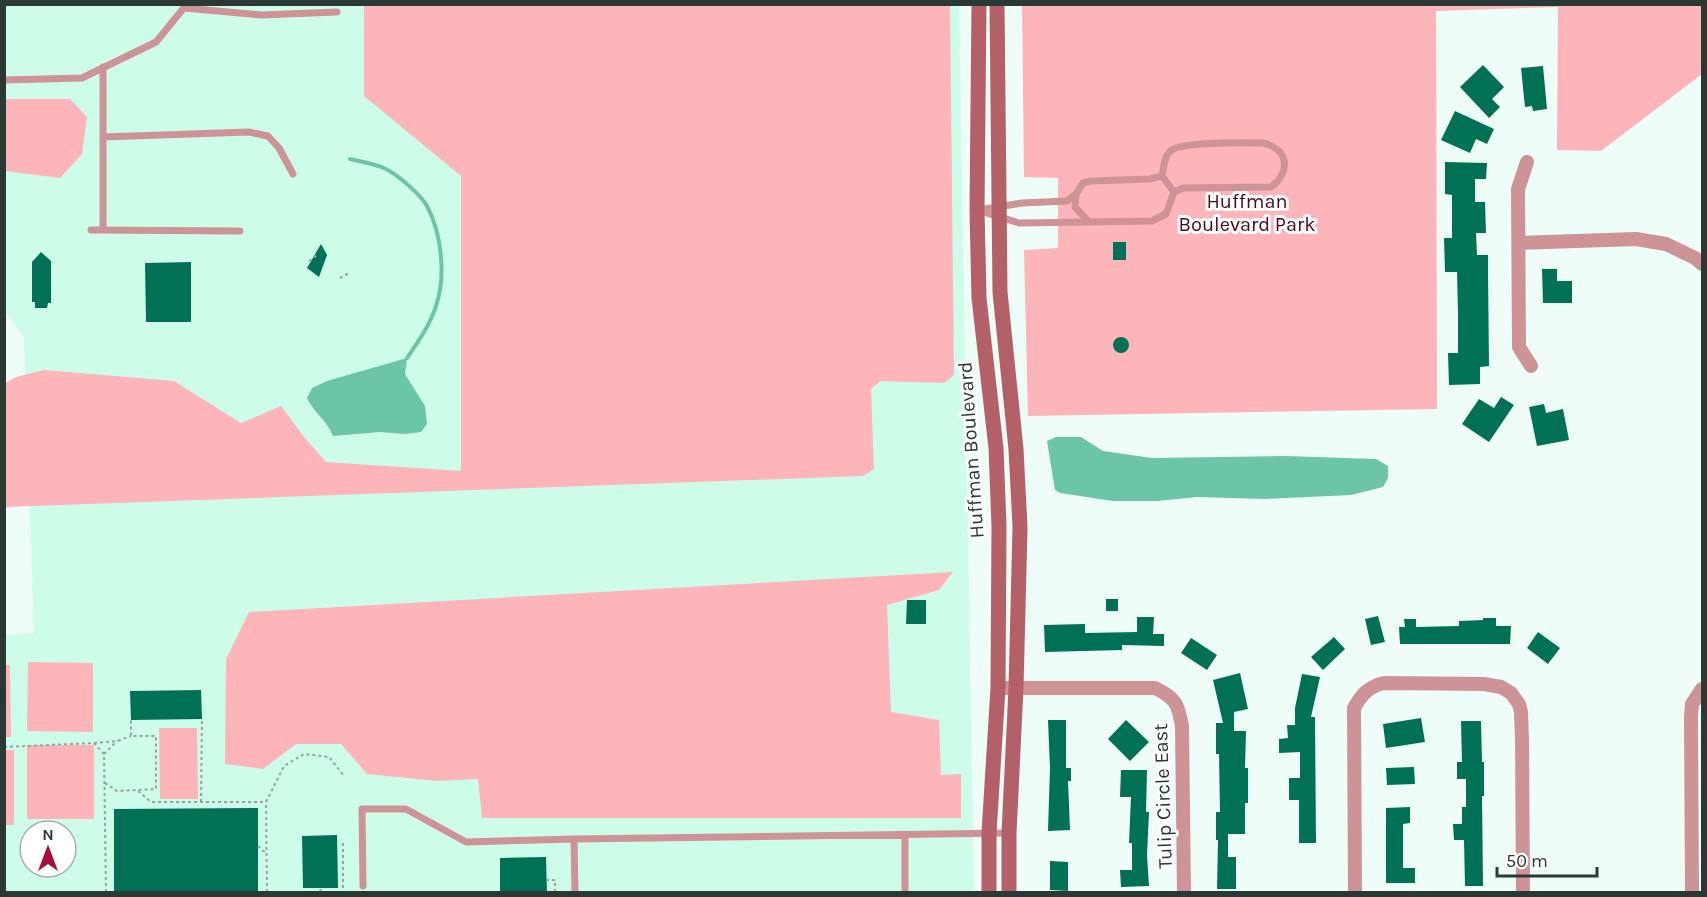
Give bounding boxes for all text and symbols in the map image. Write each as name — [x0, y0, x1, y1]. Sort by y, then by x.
park label: Huffman Boulevard Park — [1179, 190, 1315, 236]
street label: Huffman Boulevard — [953, 361, 989, 539]
street label: Tulip Circle East — [1149, 722, 1177, 869]
north arrow — [18, 819, 78, 879]
text: N — [42, 825, 54, 844]
scale bar — [1497, 840, 1598, 878]
text: 50 m — [1506, 850, 1548, 872]

